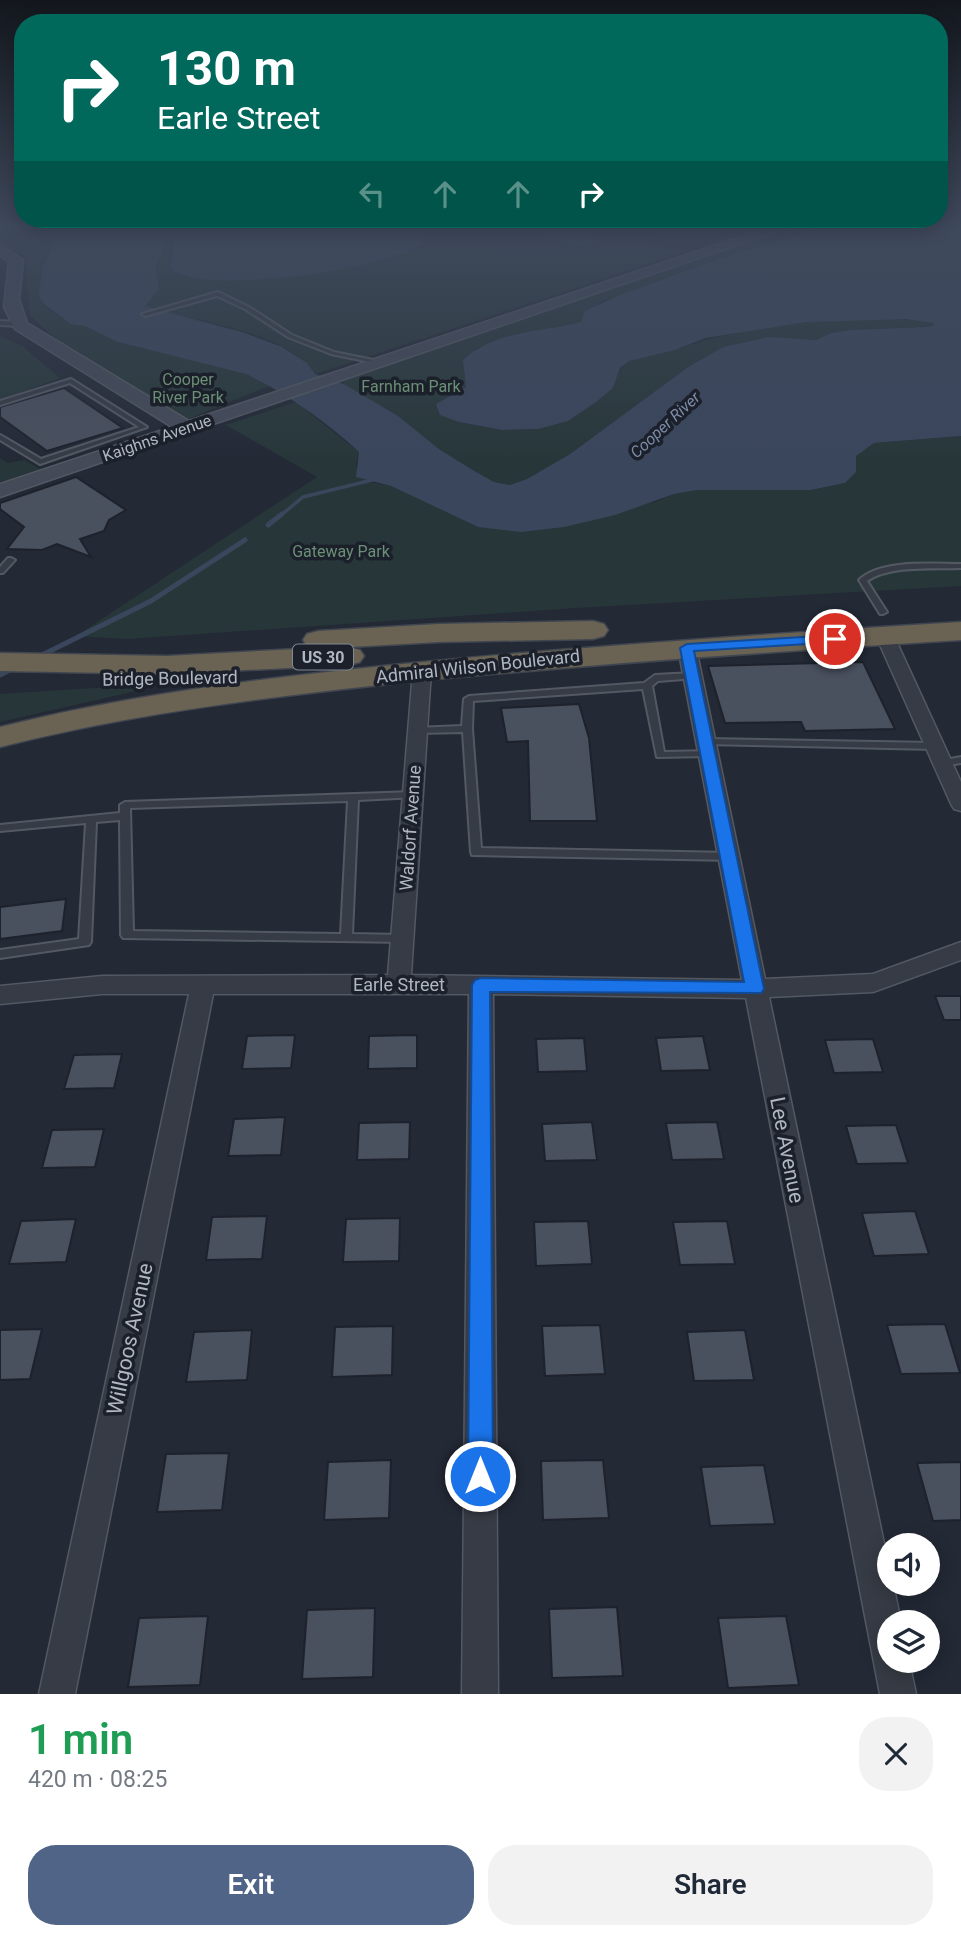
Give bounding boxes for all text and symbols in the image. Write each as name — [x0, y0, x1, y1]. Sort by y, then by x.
text: 130 m — [157, 40, 296, 97]
icon: right — [42, 42, 133, 133]
text: Earle Street — [157, 99, 321, 137]
icon: left — [353, 175, 391, 213]
icon: ahead — [426, 175, 464, 213]
icon: ahead — [499, 175, 537, 213]
icon: right — [572, 175, 610, 213]
park label: Cooper River Park — [152, 370, 225, 407]
park label: Farnham Park — [361, 377, 462, 396]
water label: Cooper River — [626, 387, 704, 462]
street label: Kaighns Avenue — [100, 410, 214, 466]
park label: Gateway Park — [292, 542, 391, 561]
pin — [805, 609, 865, 669]
icon: arrive — [816, 620, 854, 658]
road number: US 30 — [293, 644, 353, 670]
street label: Admiral Wilson Boulevard — [375, 645, 581, 687]
street label: Bridge Boulevard — [102, 666, 238, 690]
street label: Waldorf Avenue — [395, 764, 425, 892]
street label: Earle Street — [353, 974, 445, 995]
street label: Lee Avenue — [765, 1095, 809, 1205]
street label: Willgoos Avenue — [102, 1261, 158, 1417]
position arrow — [443, 1439, 517, 1513]
map controls — [877, 1533, 940, 1673]
button: sound — [877, 1533, 940, 1596]
button: layers — [877, 1610, 940, 1673]
text: 1 min — [28, 1715, 133, 1764]
button: close — [859, 1717, 933, 1791]
text: 420 m · 08:25 — [28, 1766, 167, 1793]
button: Exit — [28, 1845, 474, 1925]
button: Share — [488, 1845, 933, 1925]

